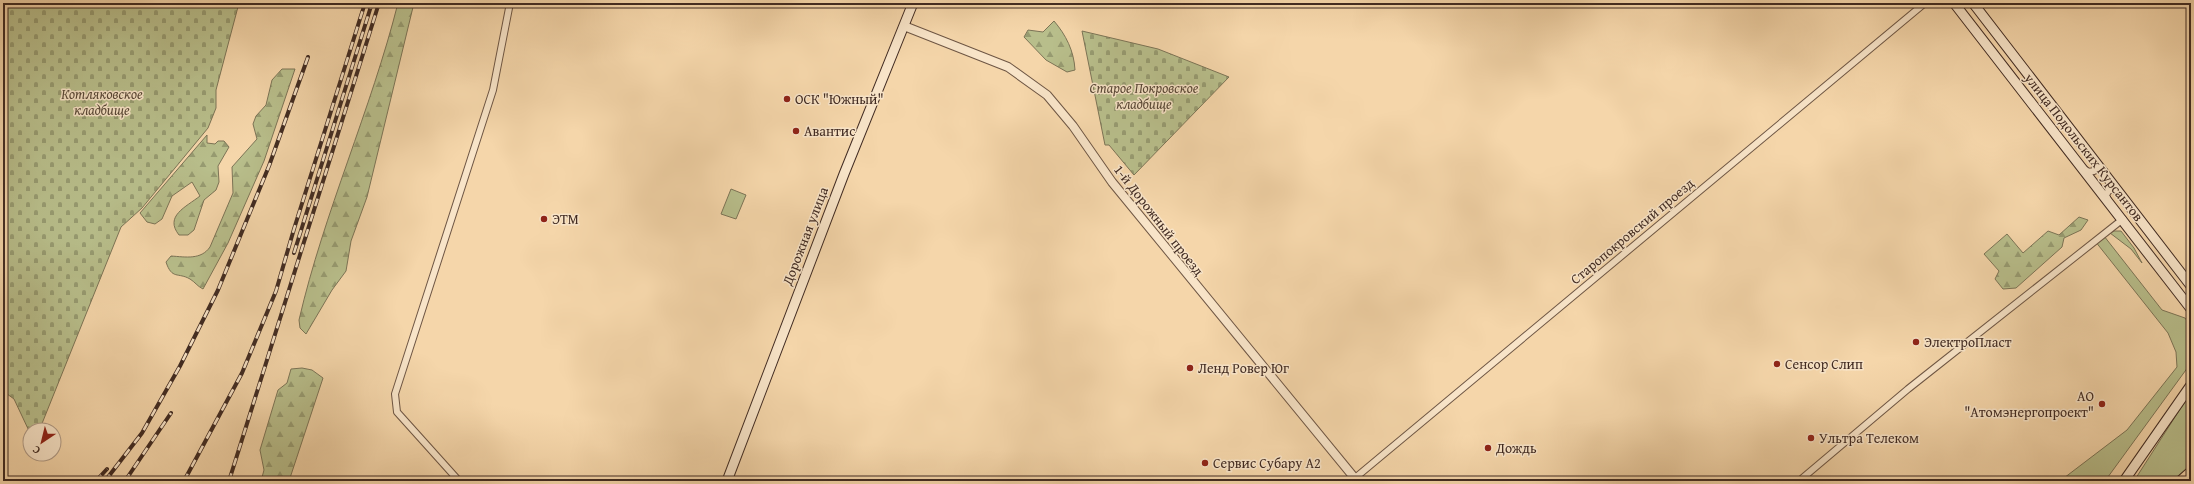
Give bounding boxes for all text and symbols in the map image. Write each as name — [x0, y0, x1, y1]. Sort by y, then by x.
street label: улица Подольских Курсантов — [2019, 68, 2148, 225]
park label: Старое Покровское кладбище — [1090, 78, 1199, 114]
park label: Котляковское кладбище — [61, 84, 143, 120]
place label: ОСК "Южный" — [795, 89, 884, 109]
marker: ОСК "Южный" — [782, 94, 792, 104]
place label: Авантис — [804, 121, 855, 141]
marker: Авантис — [791, 126, 801, 136]
street label: 1-й Дорожный проезд — [1109, 160, 1209, 280]
street label: Старопокровский проезд — [1566, 173, 1698, 289]
street label: Дорожная улица — [777, 184, 833, 289]
place label: ЭТМ — [552, 209, 579, 229]
marker: ЭТМ — [539, 214, 549, 224]
place label: ЭлектроПласт — [1924, 332, 2012, 352]
marker: ЭлектроПласт — [1911, 337, 1921, 347]
place label: Сенсор Слип — [1785, 354, 1863, 374]
place label: Ленд Ровер Юг — [1198, 358, 1289, 378]
marker: Сенсор Слип — [1772, 359, 1782, 369]
marker: Ленд Ровер Юг — [1185, 363, 1195, 373]
place label: АО "Атомэнергопроект" — [1964, 386, 2094, 422]
marker: АО "Атомэнергопроект" — [2097, 399, 2107, 409]
north arrow — [22, 422, 62, 462]
place label: Ультра Телеком — [1819, 428, 1919, 448]
marker: Ультра Телеком — [1806, 433, 1816, 443]
place label: Дождь — [1495, 438, 1537, 458]
text: С — [29, 442, 43, 459]
marker: Дождь — [1483, 443, 1493, 453]
place label: Сервис Субару А2 — [1213, 453, 1321, 473]
marker: Сервис Субару А2 — [1200, 458, 1210, 468]

